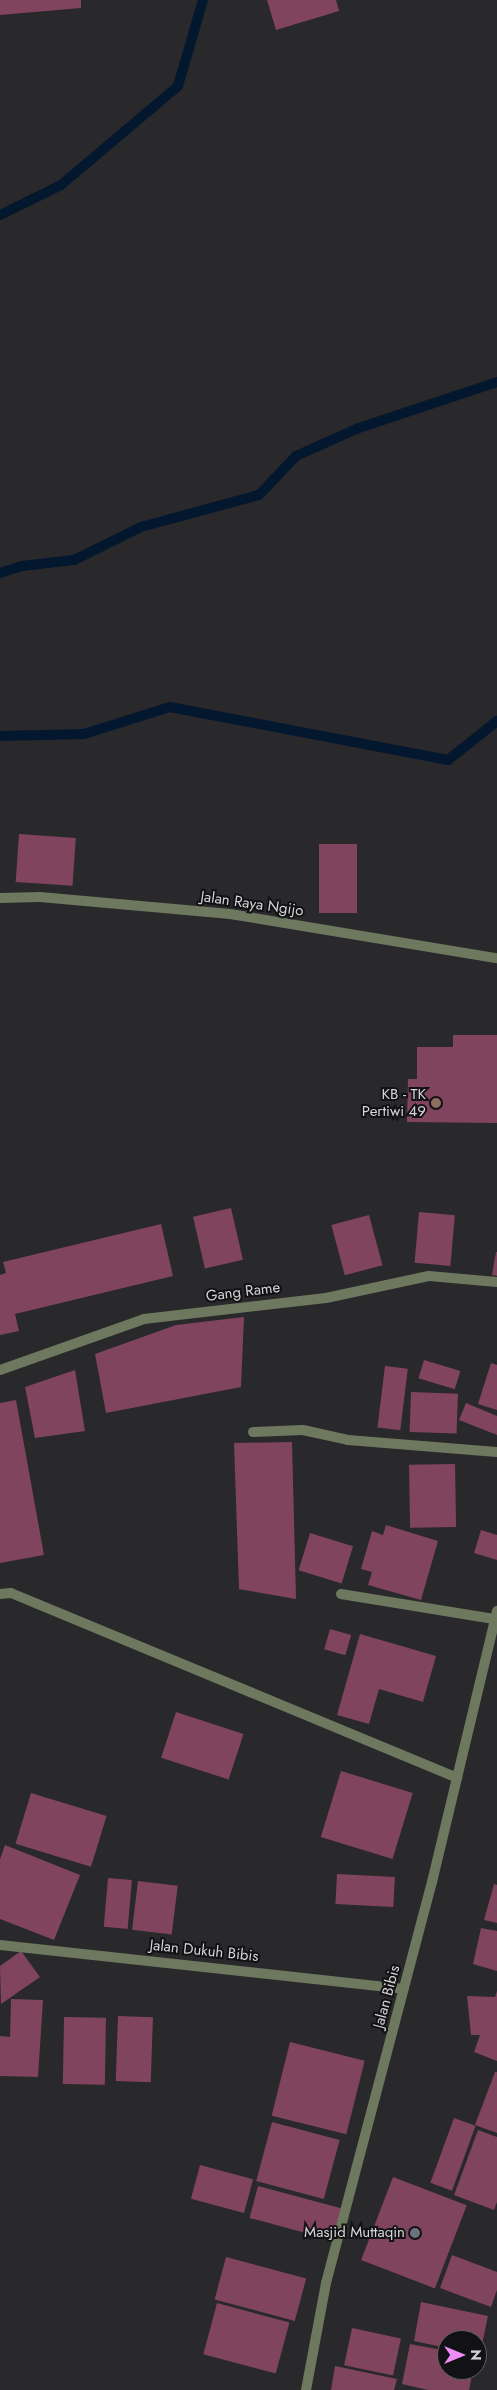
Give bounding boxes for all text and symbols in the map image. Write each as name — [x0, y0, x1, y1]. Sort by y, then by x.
street label: Jalan Raya Ngijo — [199, 888, 305, 920]
place label: KB - TK Pertiwi 49 — [362, 1085, 426, 1120]
marker: KB - TK Pertiwi 49 — [430, 1097, 442, 1109]
street label: Gang Rame — [205, 1279, 281, 1305]
street label: Jalan Dukuh Bibis — [149, 1936, 259, 1966]
street label: Jalan Bibis — [370, 1963, 404, 2031]
place label: Masjid Muttaqin — [304, 2224, 405, 2242]
marker: Masjid Muttaqin — [409, 2227, 421, 2239]
north arrow — [437, 2330, 487, 2380]
text: N — [466, 2349, 486, 2361]

